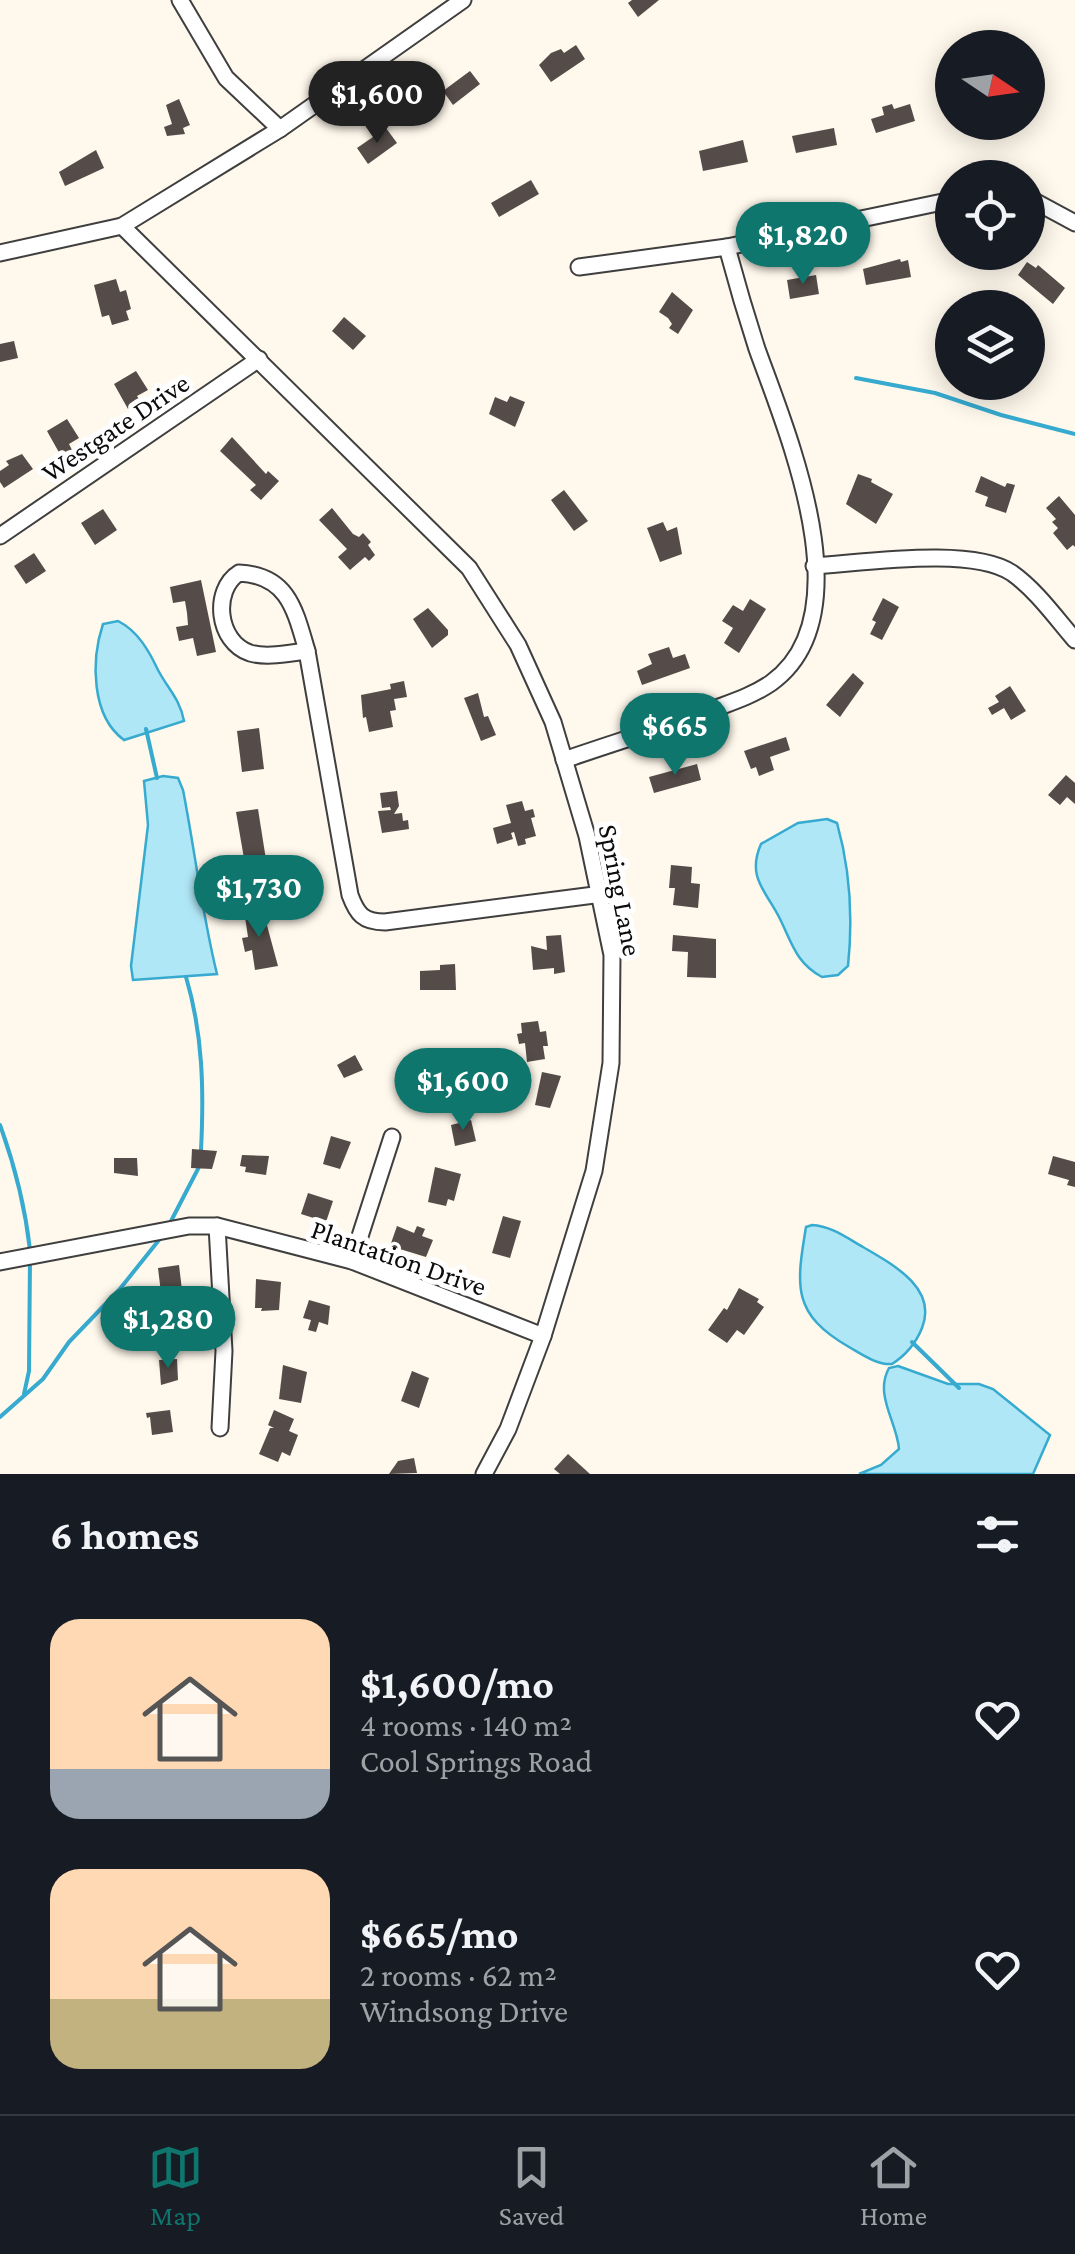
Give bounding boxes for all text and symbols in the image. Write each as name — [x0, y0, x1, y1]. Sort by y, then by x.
north arrow — [935, 30, 1045, 140]
map controls — [935, 30, 1045, 400]
pin: $1,600 — [296, 61, 458, 146]
text: $1,600 — [330, 75, 424, 111]
button: locate — [935, 160, 1045, 270]
pin: $1,820 — [722, 202, 884, 287]
text: $1,820 — [757, 216, 849, 252]
button: layers — [935, 290, 1045, 400]
street label: Westgate Drive — [36, 367, 195, 488]
pin: $665 — [616, 693, 734, 778]
text: $665 — [642, 707, 708, 743]
street label: Spring Lane — [593, 822, 648, 958]
pin: $1,730 — [178, 855, 340, 940]
text: $1,730 — [216, 869, 302, 905]
pin: $1,600 — [382, 1048, 544, 1133]
text: $1,600 — [416, 1062, 510, 1098]
street label: Plantation Drive — [307, 1213, 490, 1302]
pin: $1,280 — [87, 1286, 249, 1371]
text: $1,280 — [122, 1300, 214, 1336]
icon: filters — [970, 1507, 1025, 1562]
text: 6 homes — [50, 1511, 199, 1558]
icon: home — [130, 1659, 250, 1779]
text: $1,600/mo — [360, 1660, 554, 1707]
icon: heart — [970, 1692, 1025, 1747]
text: 4 rooms · 140 m² — [360, 1707, 572, 1743]
text: Cool Springs Road — [360, 1743, 592, 1779]
icon: home — [130, 1909, 250, 2029]
text: $665/mo — [360, 1910, 519, 1957]
icon: heart — [970, 1942, 1025, 1997]
text: 2 rooms · 62 m² — [360, 1957, 557, 1993]
text: Windsong Drive — [360, 1993, 568, 2029]
tab: Map — [148, 2140, 203, 2231]
tab: Saved — [499, 2140, 564, 2231]
tab: Home — [860, 2140, 927, 2231]

